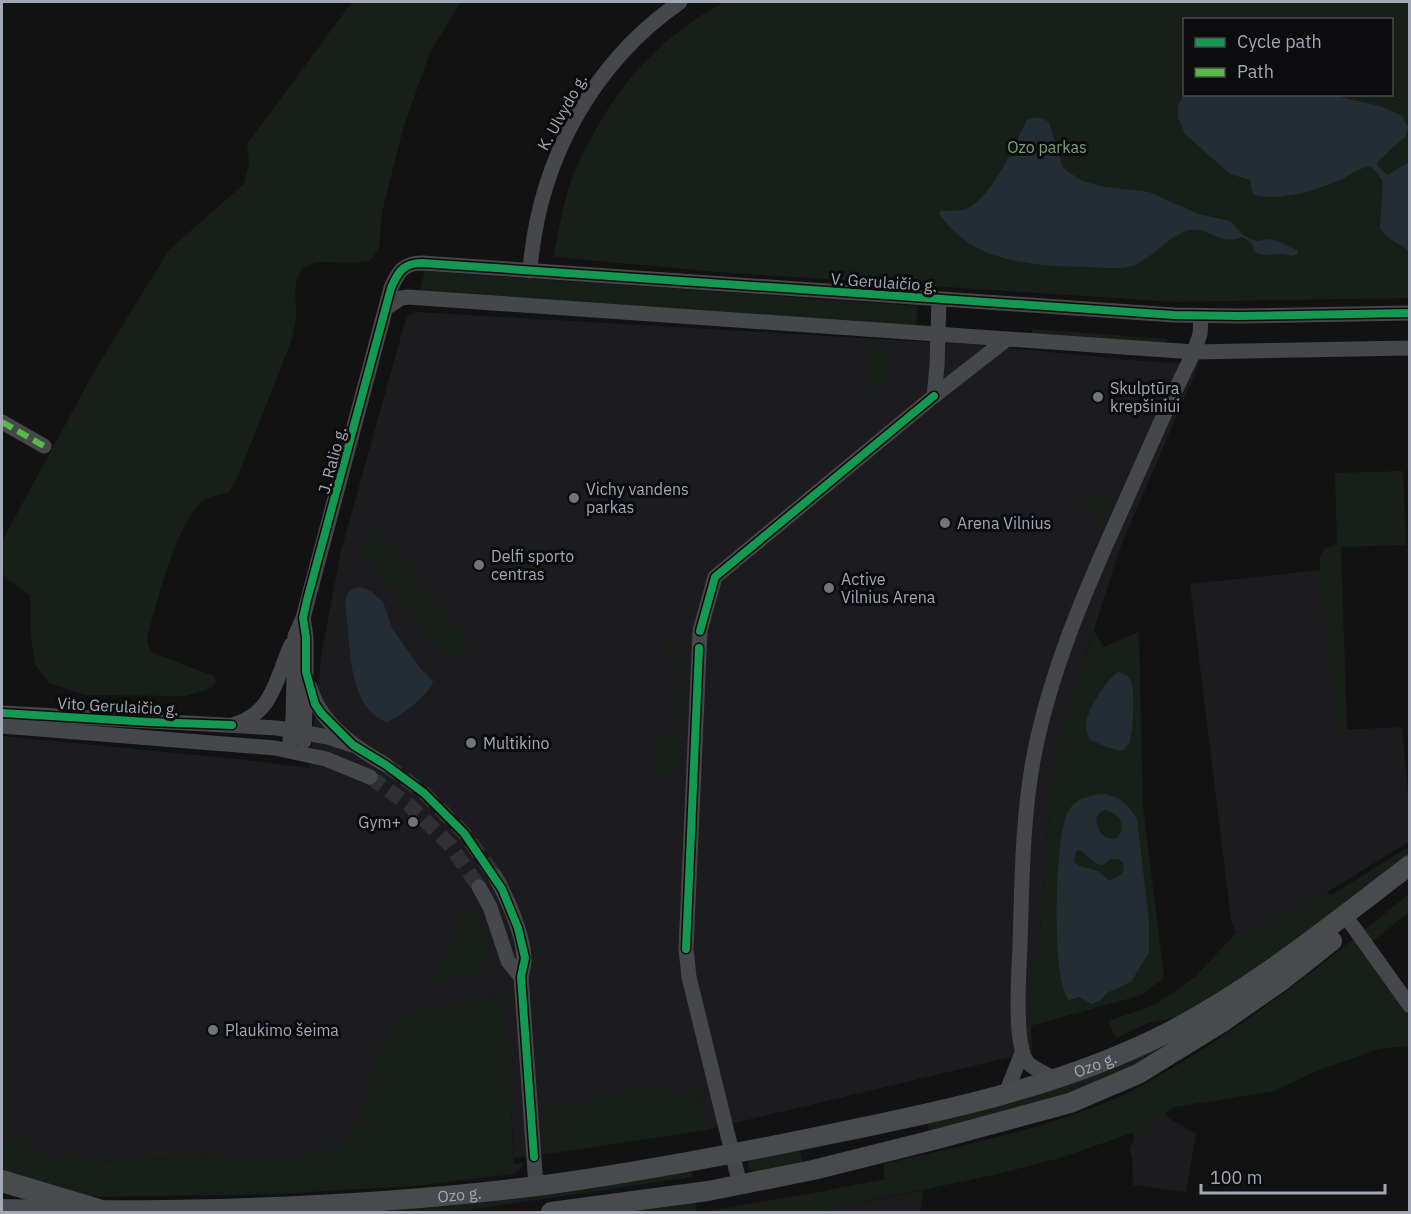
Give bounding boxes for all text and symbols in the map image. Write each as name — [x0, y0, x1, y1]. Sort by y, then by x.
legend — [1183, 18, 1393, 96]
text: Cycle path — [1237, 30, 1322, 53]
text: Path — [1237, 60, 1274, 83]
street label: K. Ulvydo g. — [533, 70, 591, 154]
park label: Ozo parkas — [1007, 137, 1087, 157]
street label: V. Gerulaičio g. — [830, 268, 938, 296]
place label: Skulptūra krepšiniui — [1110, 378, 1180, 416]
marker: Skulptūra krepšiniui — [1091, 390, 1105, 404]
street label: J. Ralio g. — [313, 424, 351, 496]
place label: Vichy vandens parkas — [586, 479, 689, 517]
marker: Vichy vandens parkas — [567, 491, 581, 505]
place label: Arena Vilnius — [957, 513, 1051, 533]
marker: Arena Vilnius — [938, 516, 952, 530]
place label: Delfi sporto centras — [491, 546, 574, 584]
marker: Delfi sporto centras — [472, 558, 486, 572]
place label: Active Vilnius Arena — [841, 569, 936, 607]
marker: Active Vilnius Arena — [822, 581, 836, 595]
street label: Vito Gerulaičio g. — [57, 693, 179, 719]
place label: Multikino — [483, 733, 549, 753]
marker: Multikino — [464, 736, 478, 750]
place label: Gym+ — [358, 812, 401, 832]
marker: Gym+ — [406, 815, 420, 829]
place label: Plaukimo šeima — [225, 1020, 339, 1040]
marker: Plaukimo šeima — [206, 1023, 220, 1037]
street label: Ozo g. — [1071, 1047, 1120, 1082]
scale bar — [1201, 1157, 1386, 1195]
text: 100 m — [1210, 1166, 1262, 1189]
street label: Ozo g. — [437, 1182, 483, 1207]

